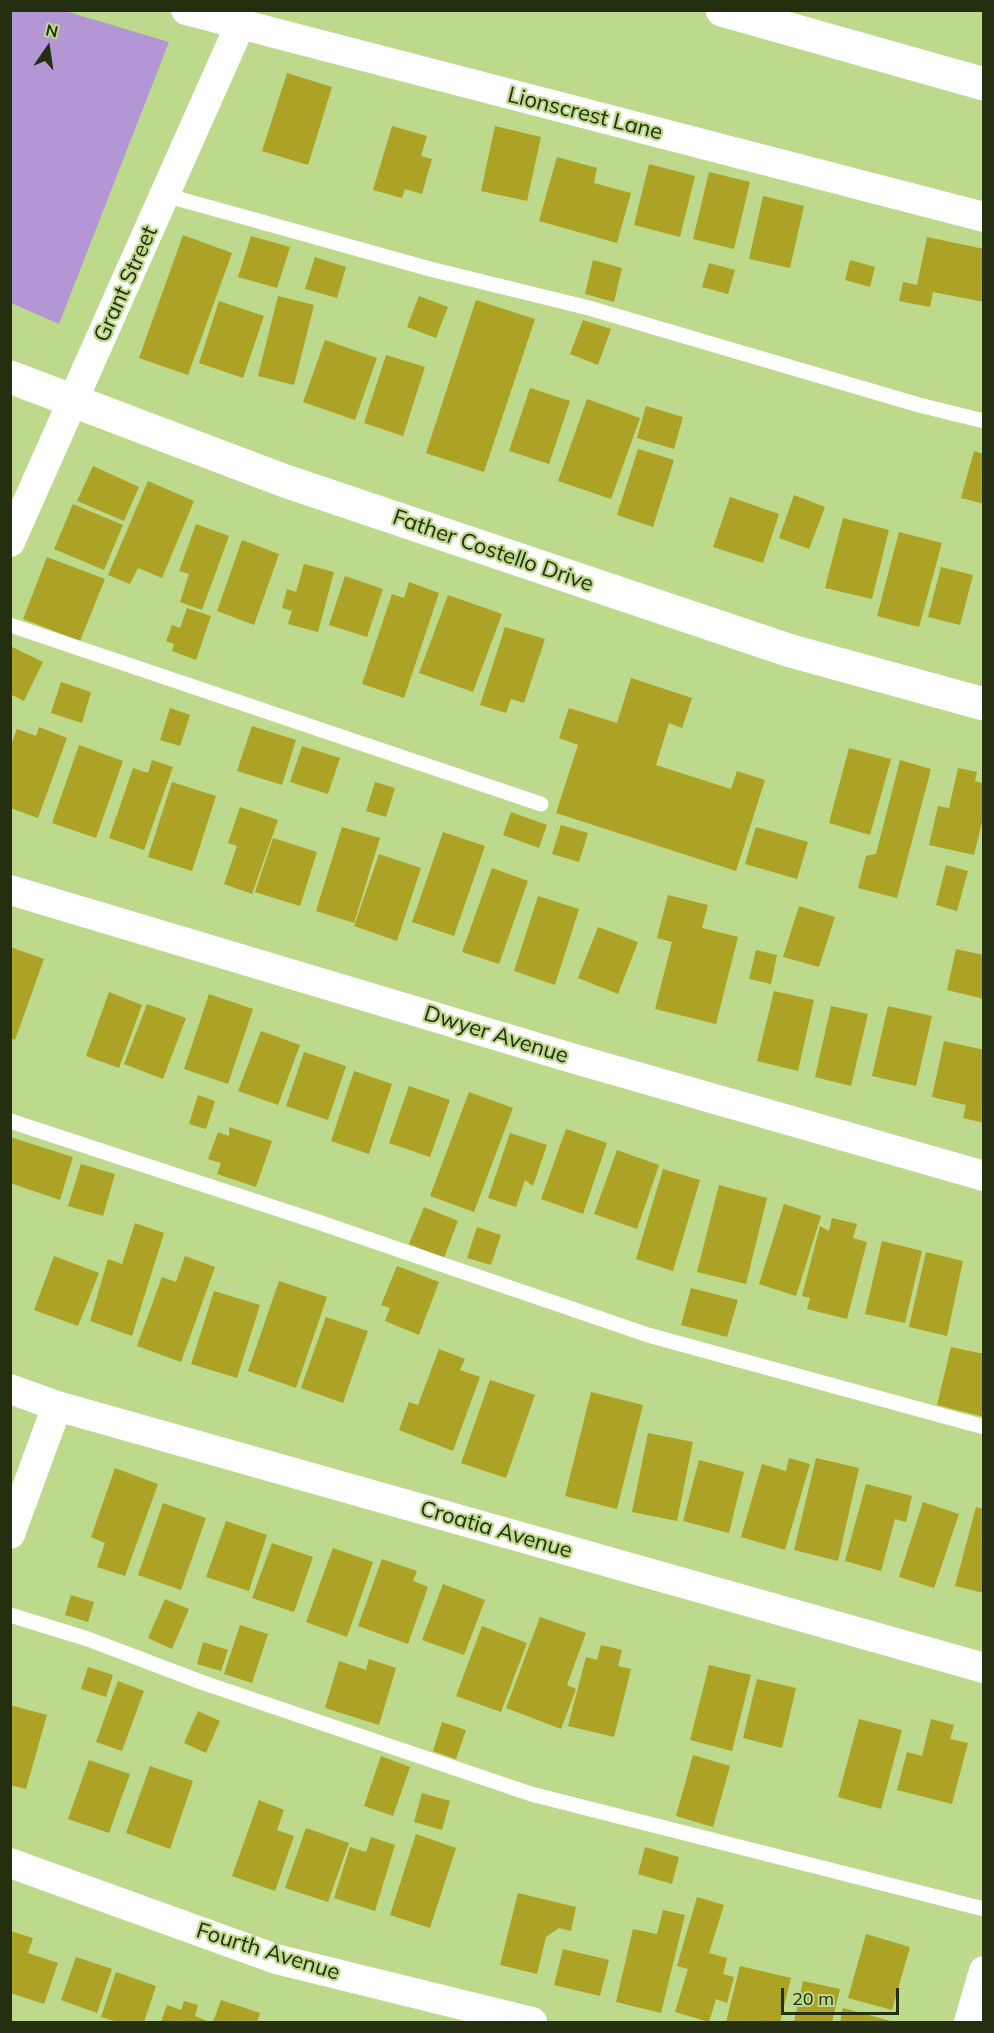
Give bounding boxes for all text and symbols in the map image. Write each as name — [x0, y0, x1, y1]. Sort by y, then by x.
north arrow — [18, 18, 78, 78]
text: N — [44, 19, 60, 42]
street label: Lionscrest Lane — [505, 82, 665, 146]
street label: Grant Street — [89, 222, 163, 346]
street label: Father Costello Drive — [389, 504, 597, 598]
street label: Dwyer Avenue — [421, 1000, 571, 1070]
street label: Croatia Avenue — [417, 1496, 575, 1564]
street label: Fourth Avenue — [193, 1918, 343, 1986]
scale bar — [784, 1976, 902, 2014]
text: 20 m — [792, 1987, 834, 2010]

